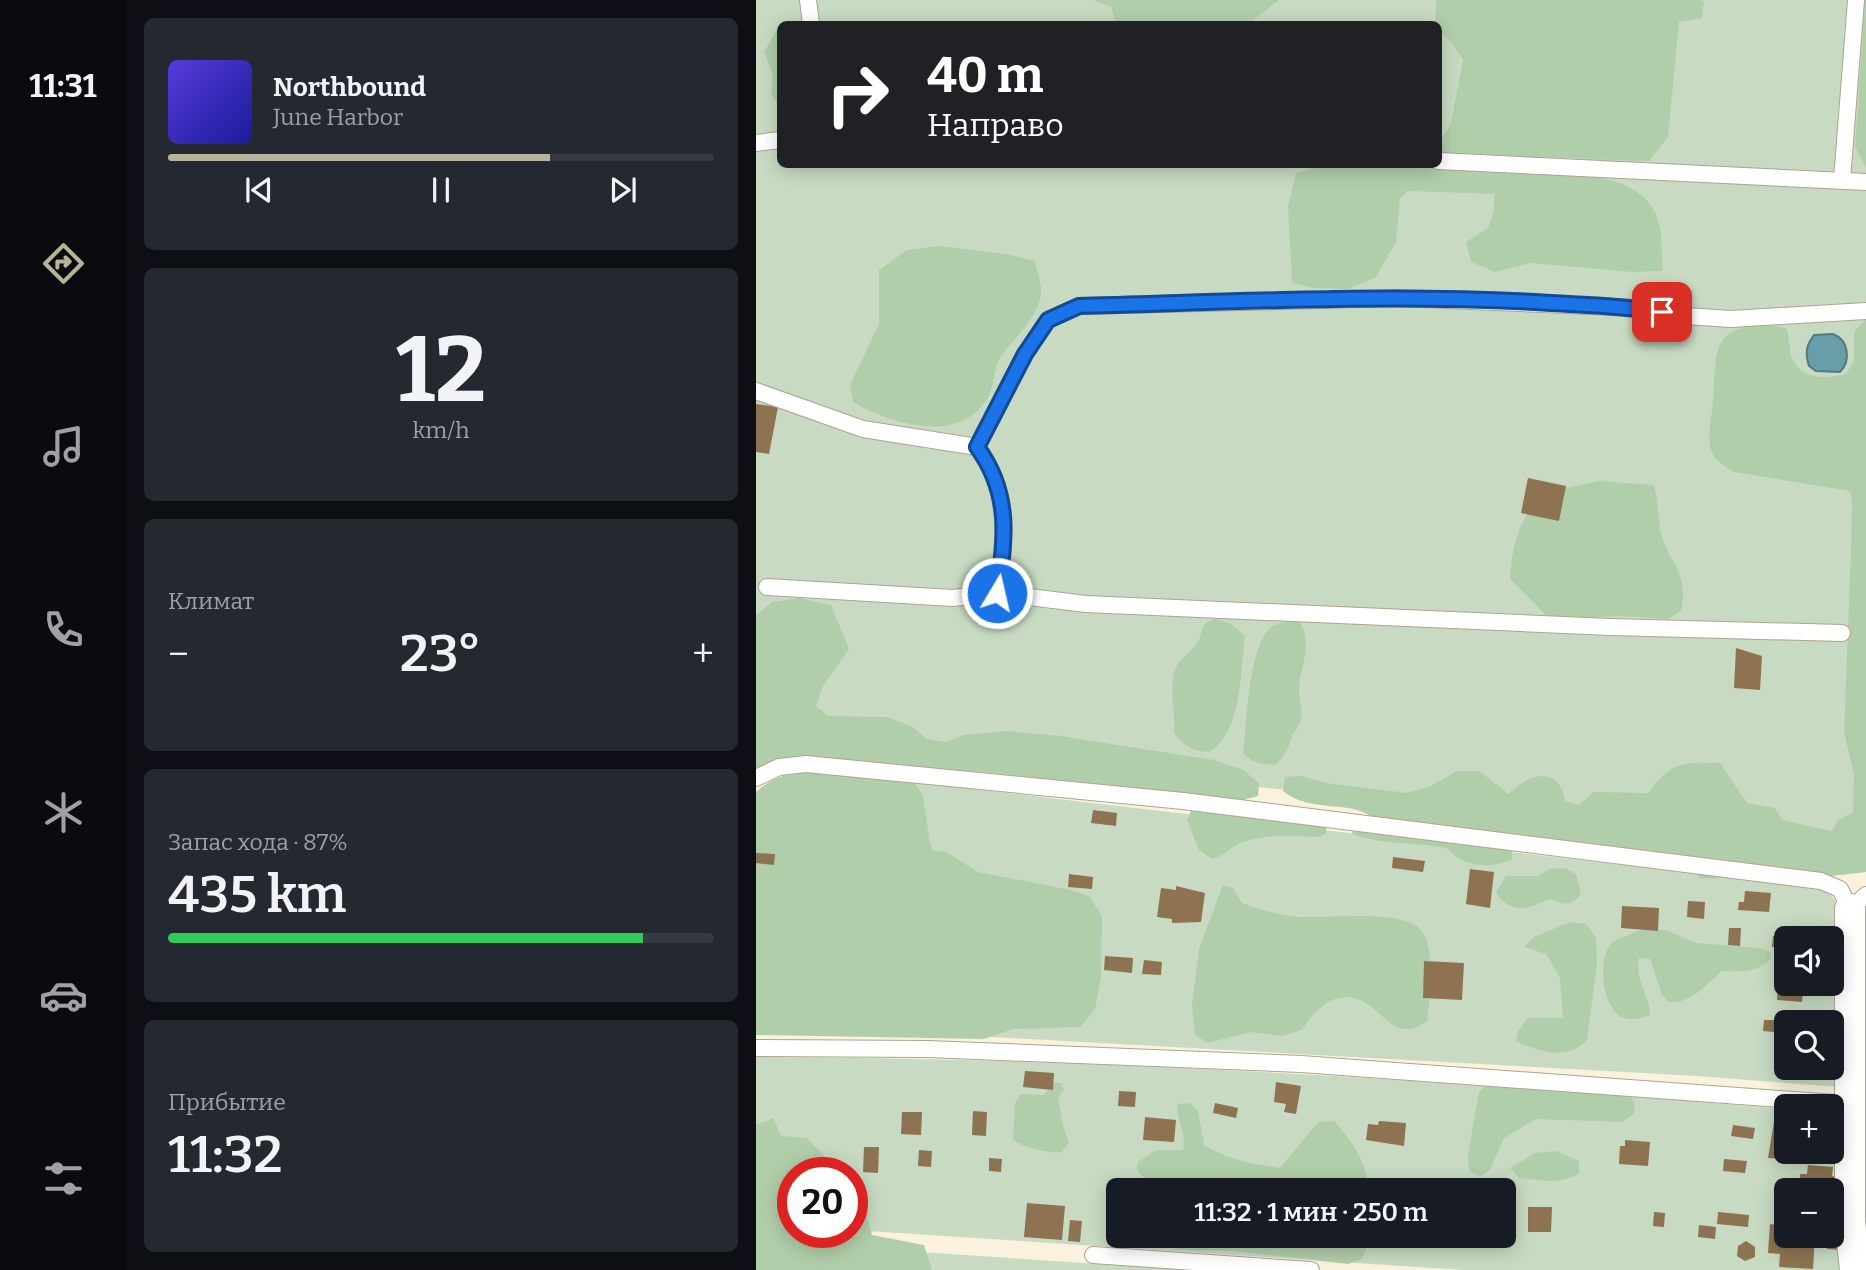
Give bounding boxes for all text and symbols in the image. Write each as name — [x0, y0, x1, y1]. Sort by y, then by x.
text: 40 m — [927, 46, 1044, 105]
icon: right — [812, 49, 903, 140]
text: 11:31 — [29, 67, 97, 105]
text: Northbound — [273, 72, 426, 103]
text: June Harbor — [273, 103, 403, 131]
text: Направо — [927, 106, 1064, 144]
icon: previous — [240, 171, 278, 209]
icon: pause — [422, 171, 460, 209]
icon: next — [604, 171, 642, 209]
icon: directions — [39, 239, 88, 288]
pin — [1632, 282, 1692, 342]
icon: arrive — [1643, 293, 1681, 331]
text: 12 — [396, 316, 486, 425]
text: km/h — [413, 416, 469, 444]
icon: music — [39, 422, 88, 471]
position arrow — [960, 556, 1034, 630]
text: Климат — [168, 587, 254, 615]
icon: phone — [39, 605, 88, 654]
text: 23° — [400, 622, 482, 685]
text: − — [168, 631, 189, 677]
text: + — [692, 631, 714, 677]
icon: climate — [39, 788, 88, 837]
text: Запас хода · 87% — [168, 828, 348, 856]
text: 435 km — [168, 863, 346, 926]
map controls — [1774, 926, 1844, 1248]
button: sound — [1774, 926, 1844, 996]
icon: car — [39, 971, 88, 1020]
button: search — [1774, 1010, 1844, 1080]
text: Прибытие — [168, 1088, 286, 1116]
button: + — [1774, 1094, 1844, 1164]
text: 11:32 — [168, 1123, 283, 1186]
icon: filters — [39, 1154, 88, 1203]
speed limit sign: 20 — [777, 1157, 868, 1248]
button: − — [1774, 1178, 1844, 1248]
text: 11:32 · 1 мин · 250 m — [1194, 1197, 1428, 1228]

